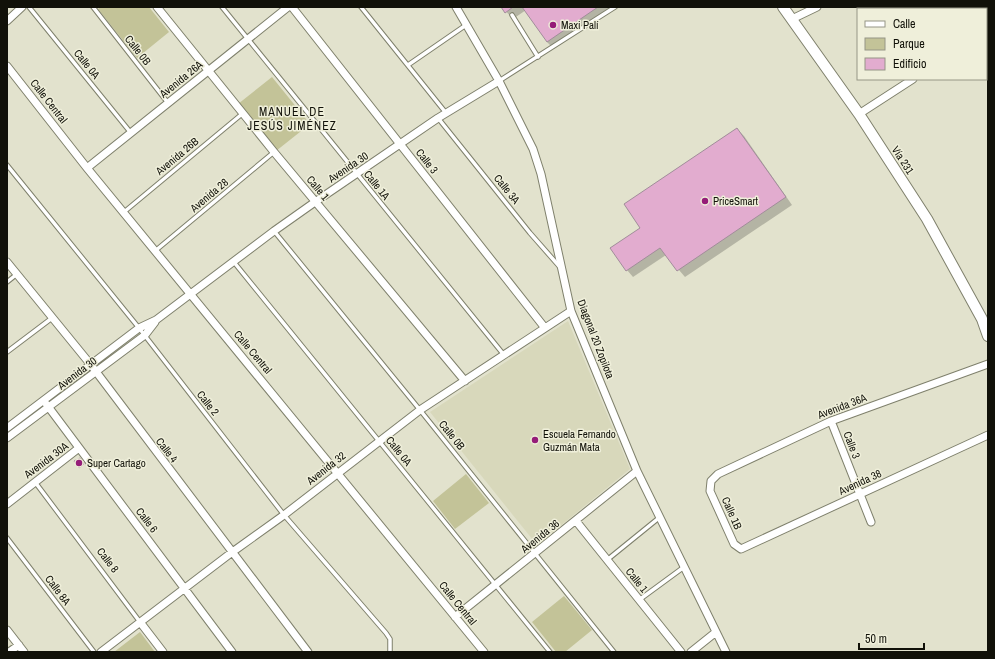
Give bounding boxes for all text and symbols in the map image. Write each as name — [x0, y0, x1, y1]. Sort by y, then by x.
legend — [857, 8, 987, 80]
text: Calle — [893, 16, 915, 32]
place label: Maxi Palí — [561, 18, 599, 32]
marker: Maxi Palí — [548, 20, 558, 30]
street label: Calle 0B — [122, 32, 154, 68]
text: Parque — [893, 36, 925, 52]
street label: Calle 0A — [71, 46, 104, 82]
text: Edificio — [893, 56, 926, 72]
street label: Avenida 26A — [156, 57, 206, 101]
street label: Calle Central — [27, 76, 71, 126]
district label: MANUEL DE JESÚS JIMÉNEZ — [247, 104, 337, 134]
street label: Avenida 26B — [152, 134, 201, 179]
street label: Vía 231 — [889, 143, 917, 177]
street label: Calle 3 — [413, 146, 441, 176]
street label: Avenida 30 — [324, 148, 371, 186]
street label: Calle 1A — [361, 167, 394, 203]
street label: Calle 3A — [491, 171, 524, 207]
street label: Calle 1 — [304, 173, 332, 203]
street label: Avenida 28 — [186, 175, 231, 216]
place label: PriceSmart — [713, 194, 759, 208]
marker: PriceSmart — [700, 196, 710, 206]
street label: Diagonal 20 Zopilota — [574, 297, 618, 381]
street label: Calle Central — [231, 328, 275, 376]
street label: Avenida 30 — [54, 354, 99, 393]
street label: Calle 2 — [194, 388, 222, 418]
street label: Avenida 36A — [815, 390, 869, 422]
street label: Calle 0B — [436, 417, 468, 453]
place label: Escuela Fernando Guzmán Mata — [543, 427, 616, 454]
street label: Calle 3 — [840, 429, 864, 461]
street label: Calle 0A — [383, 433, 416, 469]
street label: Calle 4 — [153, 435, 181, 465]
marker: Escuela Fernando Guzmán Mata — [530, 435, 540, 445]
street label: Avenida 30A — [20, 438, 72, 482]
street label: Avenida 32 — [303, 448, 348, 488]
place label: Super Cartago — [87, 456, 146, 470]
marker: Super Cartago — [74, 458, 84, 468]
street label: Avenida 38 — [836, 466, 884, 498]
street label: Calle 1B — [719, 495, 745, 531]
street label: Calle 6 — [133, 505, 161, 535]
street label: Avenida 36 — [517, 516, 562, 556]
street label: Calle 8 — [94, 545, 122, 575]
street label: Calle 1 — [623, 565, 651, 595]
street label: Calle 8A — [42, 572, 74, 609]
street label: Calle Central — [436, 578, 480, 628]
scale bar — [859, 625, 924, 651]
text: 50 m — [865, 631, 887, 647]

